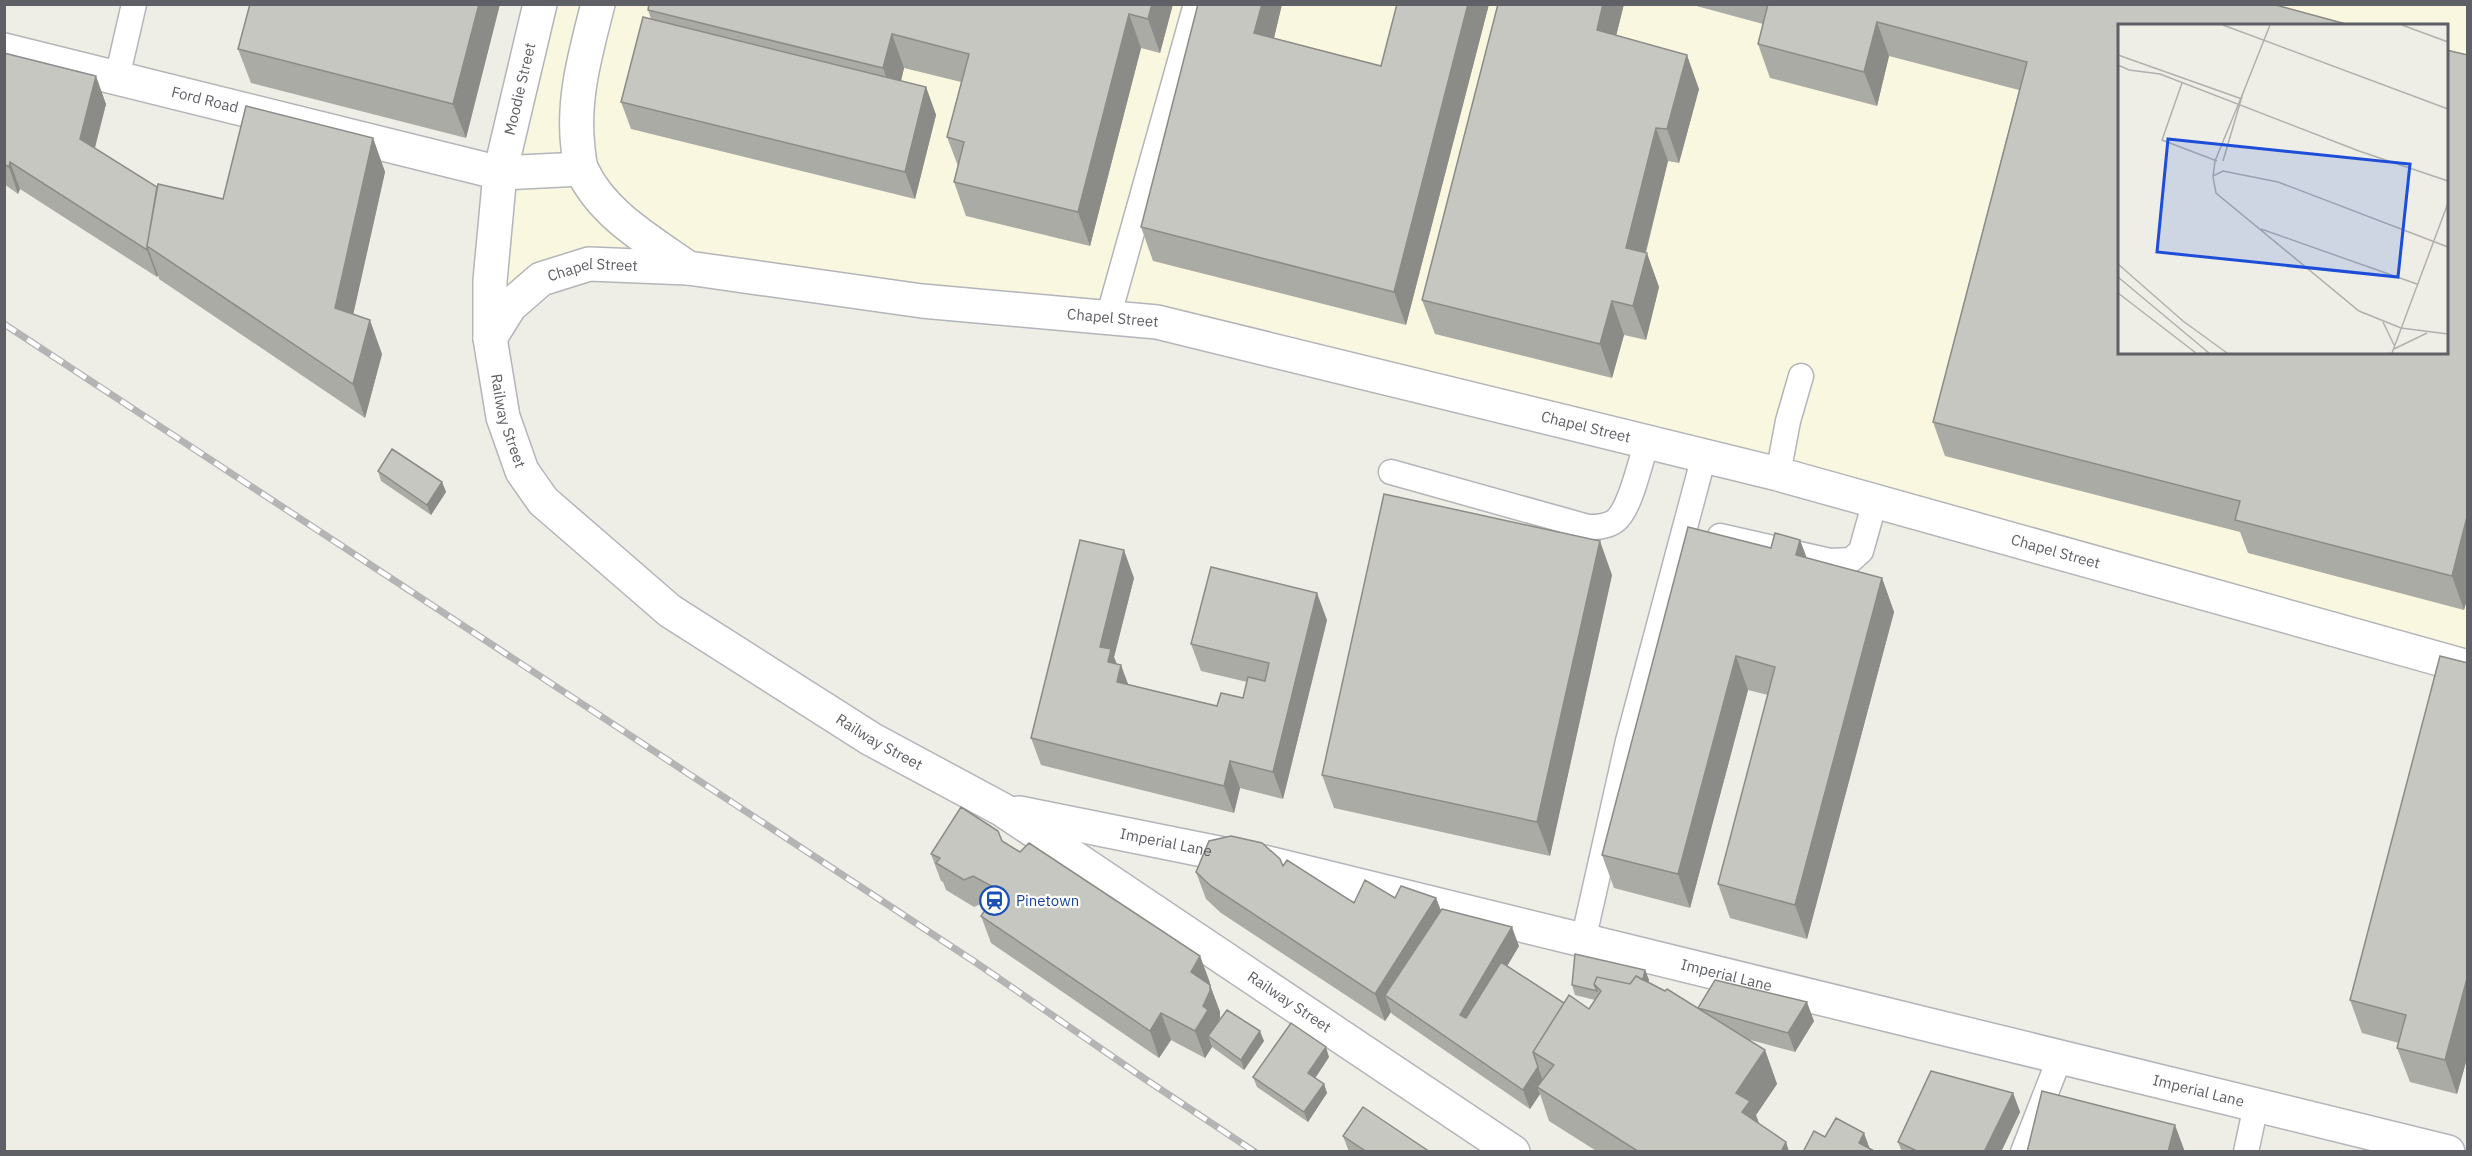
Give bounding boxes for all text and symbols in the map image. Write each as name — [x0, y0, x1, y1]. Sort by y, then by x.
inset map — [2118, 24, 2448, 354]
street label: Moodie Street — [500, 41, 539, 137]
street label: Ford Road — [169, 82, 241, 117]
street label: Chapel Street — [545, 254, 638, 285]
street label: Chapel Street — [1066, 304, 1159, 331]
street label: Railway Street — [487, 372, 530, 470]
street label: Chapel Street — [1539, 406, 1633, 447]
street label: Chapel Street — [2009, 530, 2102, 573]
street label: Railway Street — [833, 709, 926, 774]
street label: Imperial Lane — [1119, 824, 1214, 861]
station icon: Pinetown — [979, 885, 1011, 917]
place label: Pinetown — [1016, 891, 1079, 910]
street label: Imperial Lane — [1679, 954, 1774, 995]
street label: Railway Street — [1244, 967, 1335, 1036]
street label: Imperial Lane — [2151, 1070, 2246, 1111]

